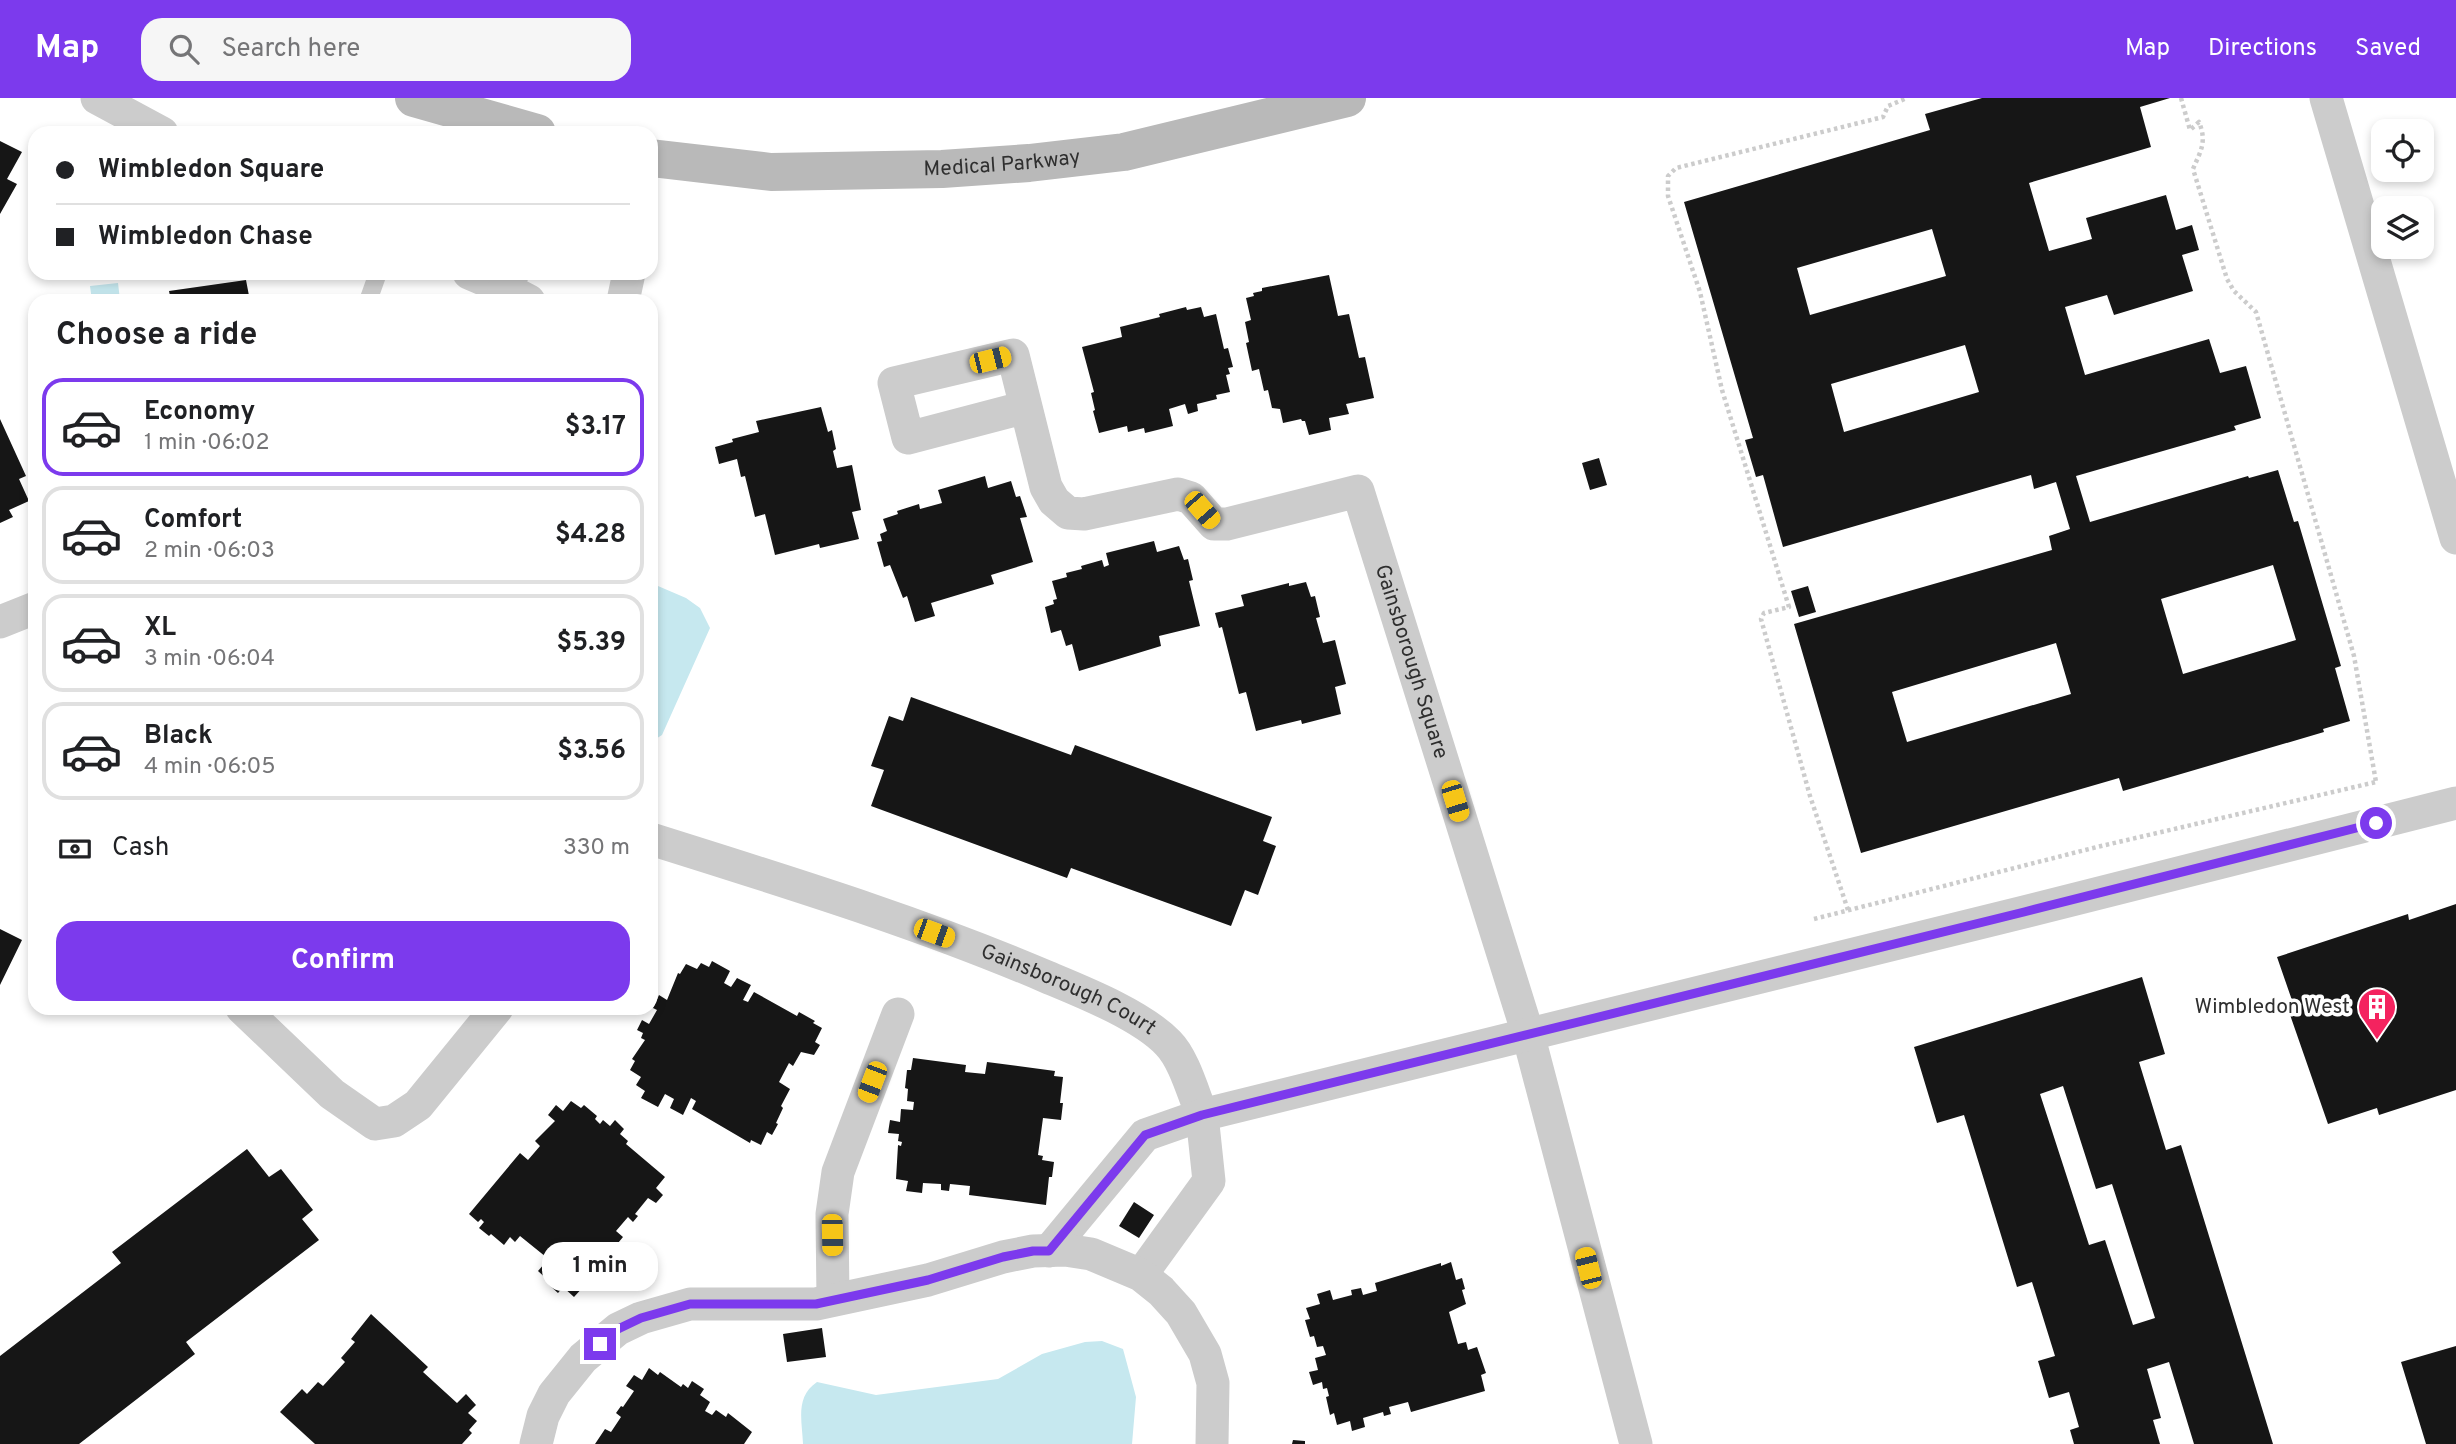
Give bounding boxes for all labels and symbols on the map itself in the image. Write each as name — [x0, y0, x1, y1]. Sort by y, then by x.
street label: Medical Parkway — [923, 144, 1082, 183]
car — [968, 345, 1013, 375]
car — [1181, 487, 1224, 533]
street label: Gainsborough Square — [1368, 561, 1455, 762]
car — [1439, 778, 1472, 824]
route start — [2360, 807, 2392, 839]
car — [911, 916, 958, 950]
street label: Gainsborough Court — [977, 938, 1161, 1041]
building icon: Wimbledon West — [2356, 986, 2398, 1041]
place label: Wimbledon West — [2195, 994, 2350, 1021]
car — [855, 1059, 890, 1105]
car — [822, 1214, 843, 1256]
callout: 1 min — [542, 1242, 658, 1292]
car — [1573, 1245, 1604, 1291]
route end — [584, 1328, 616, 1360]

